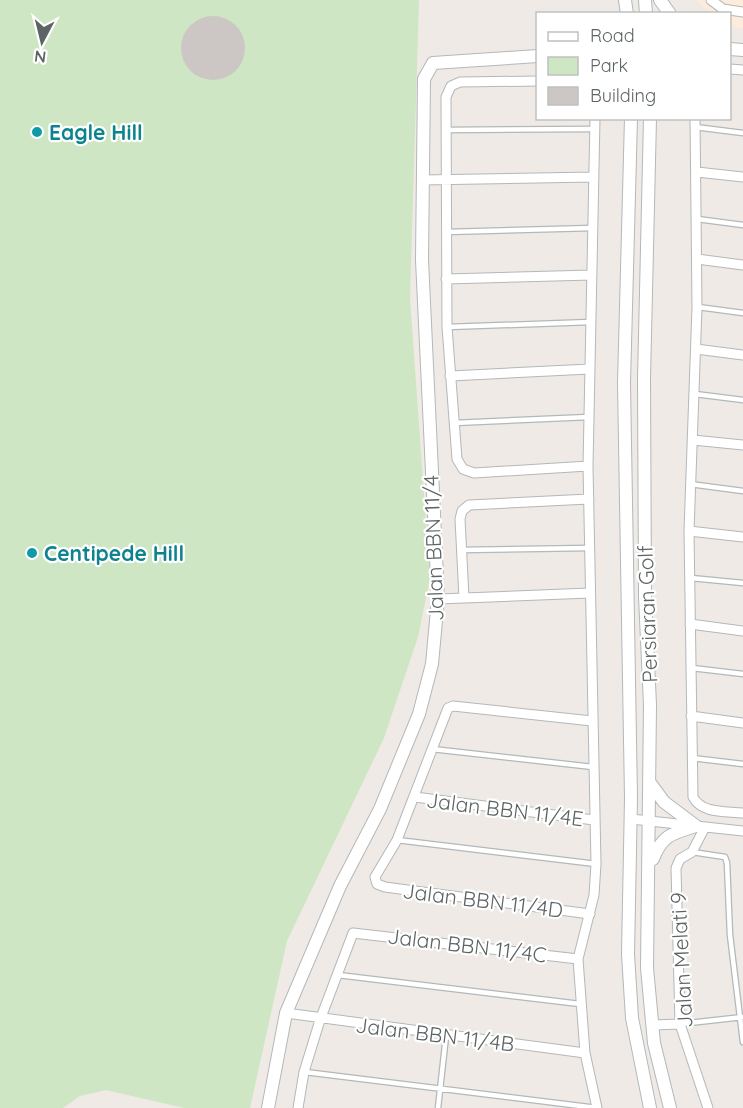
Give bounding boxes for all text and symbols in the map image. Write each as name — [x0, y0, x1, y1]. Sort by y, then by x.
north arrow — [12, 12, 72, 72]
legend — [536, 12, 731, 120]
text: Road — [590, 24, 635, 47]
text: N — [33, 46, 47, 68]
text: Park — [590, 54, 628, 77]
text: Building — [590, 84, 656, 107]
place label: Eagle Hill — [49, 119, 143, 145]
marker: Eagle Hill — [30, 125, 44, 139]
street label: Jalan BBN 11/4 — [417, 475, 449, 621]
place label: Centipede Hill — [44, 540, 184, 566]
street label: Persiaran Golf — [632, 544, 662, 683]
marker: Centipede Hill — [25, 546, 39, 560]
street label: Jalan BBN 11/4E — [425, 786, 585, 832]
street label: Jalan BBN 11/4D — [401, 877, 565, 923]
street label: Jalan Melati 9 — [664, 891, 698, 1029]
street label: Jalan BBN 11/4C — [386, 922, 548, 968]
street label: Jalan BBN 11/4B — [354, 1011, 516, 1057]

